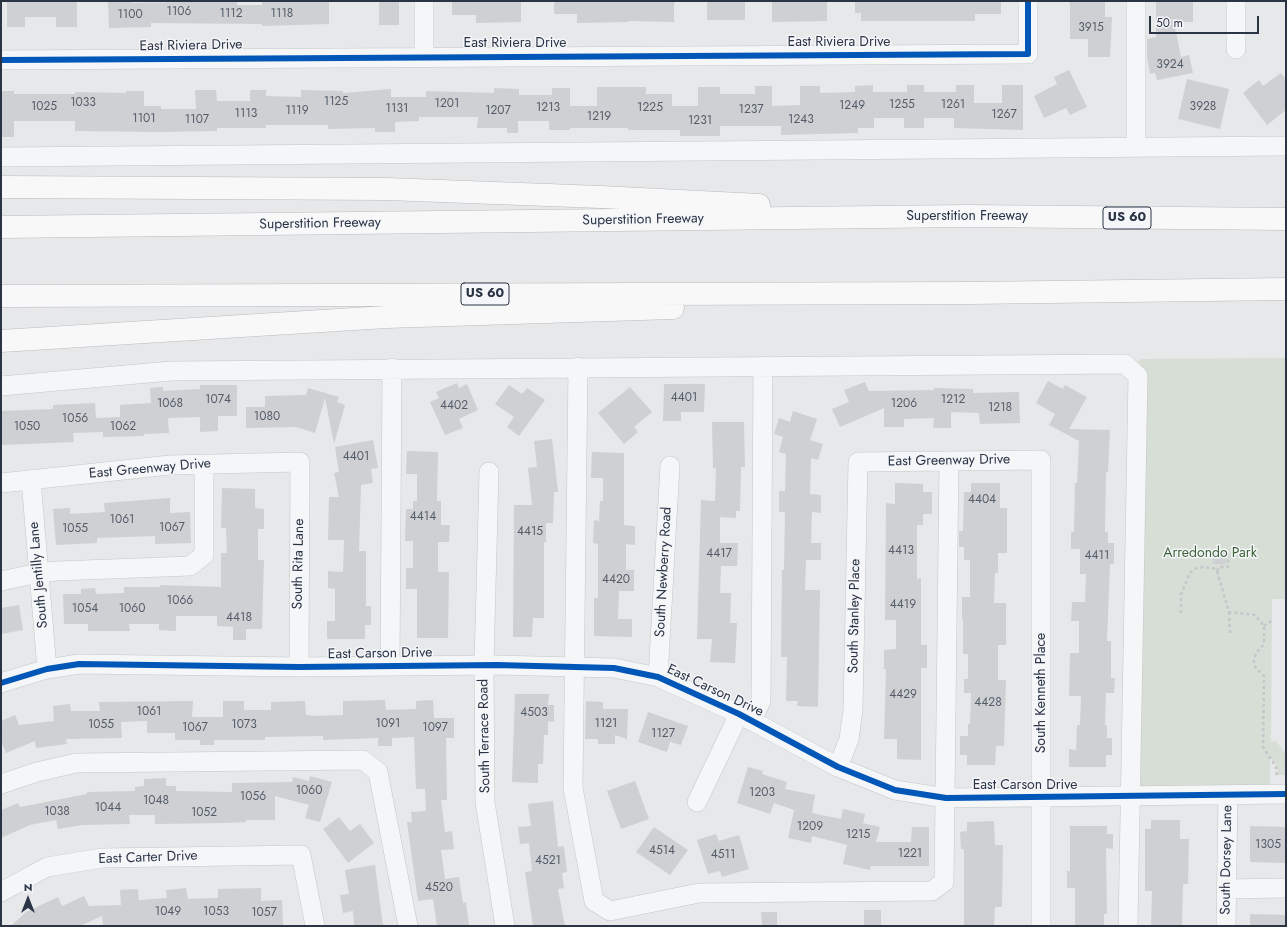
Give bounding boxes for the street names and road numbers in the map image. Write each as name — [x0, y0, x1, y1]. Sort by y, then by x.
street label: East Riviera Drive — [788, 35, 890, 51]
street label: East Riviera Drive — [464, 36, 566, 52]
street label: East Riviera Drive — [139, 37, 243, 55]
road number: US 60 — [1103, 207, 1151, 229]
street label: Superstition Freeway — [906, 209, 1028, 225]
street label: Superstition Freeway — [582, 211, 704, 229]
street label: Superstition Freeway — [259, 215, 381, 233]
road number: US 60 — [461, 283, 509, 305]
street label: East Greenway Drive — [888, 452, 1010, 470]
street label: East Greenway Drive — [88, 455, 212, 483]
street label: South Newberry Road — [652, 506, 676, 638]
street label: South Rita Lane — [290, 518, 308, 610]
street label: South Jentilly Lane — [26, 521, 52, 629]
street label: South Stanley Place — [846, 558, 864, 674]
street label: South Kenneth Place — [1034, 633, 1050, 753]
street label: East Carson Drive — [328, 645, 432, 663]
street label: East Carson Drive — [664, 661, 766, 721]
street label: South Terrace Road — [476, 679, 494, 793]
street label: East Carson Drive — [973, 778, 1077, 794]
street label: South Dorsey Lane — [1218, 805, 1236, 915]
street label: East Carter Drive — [98, 848, 198, 868]

